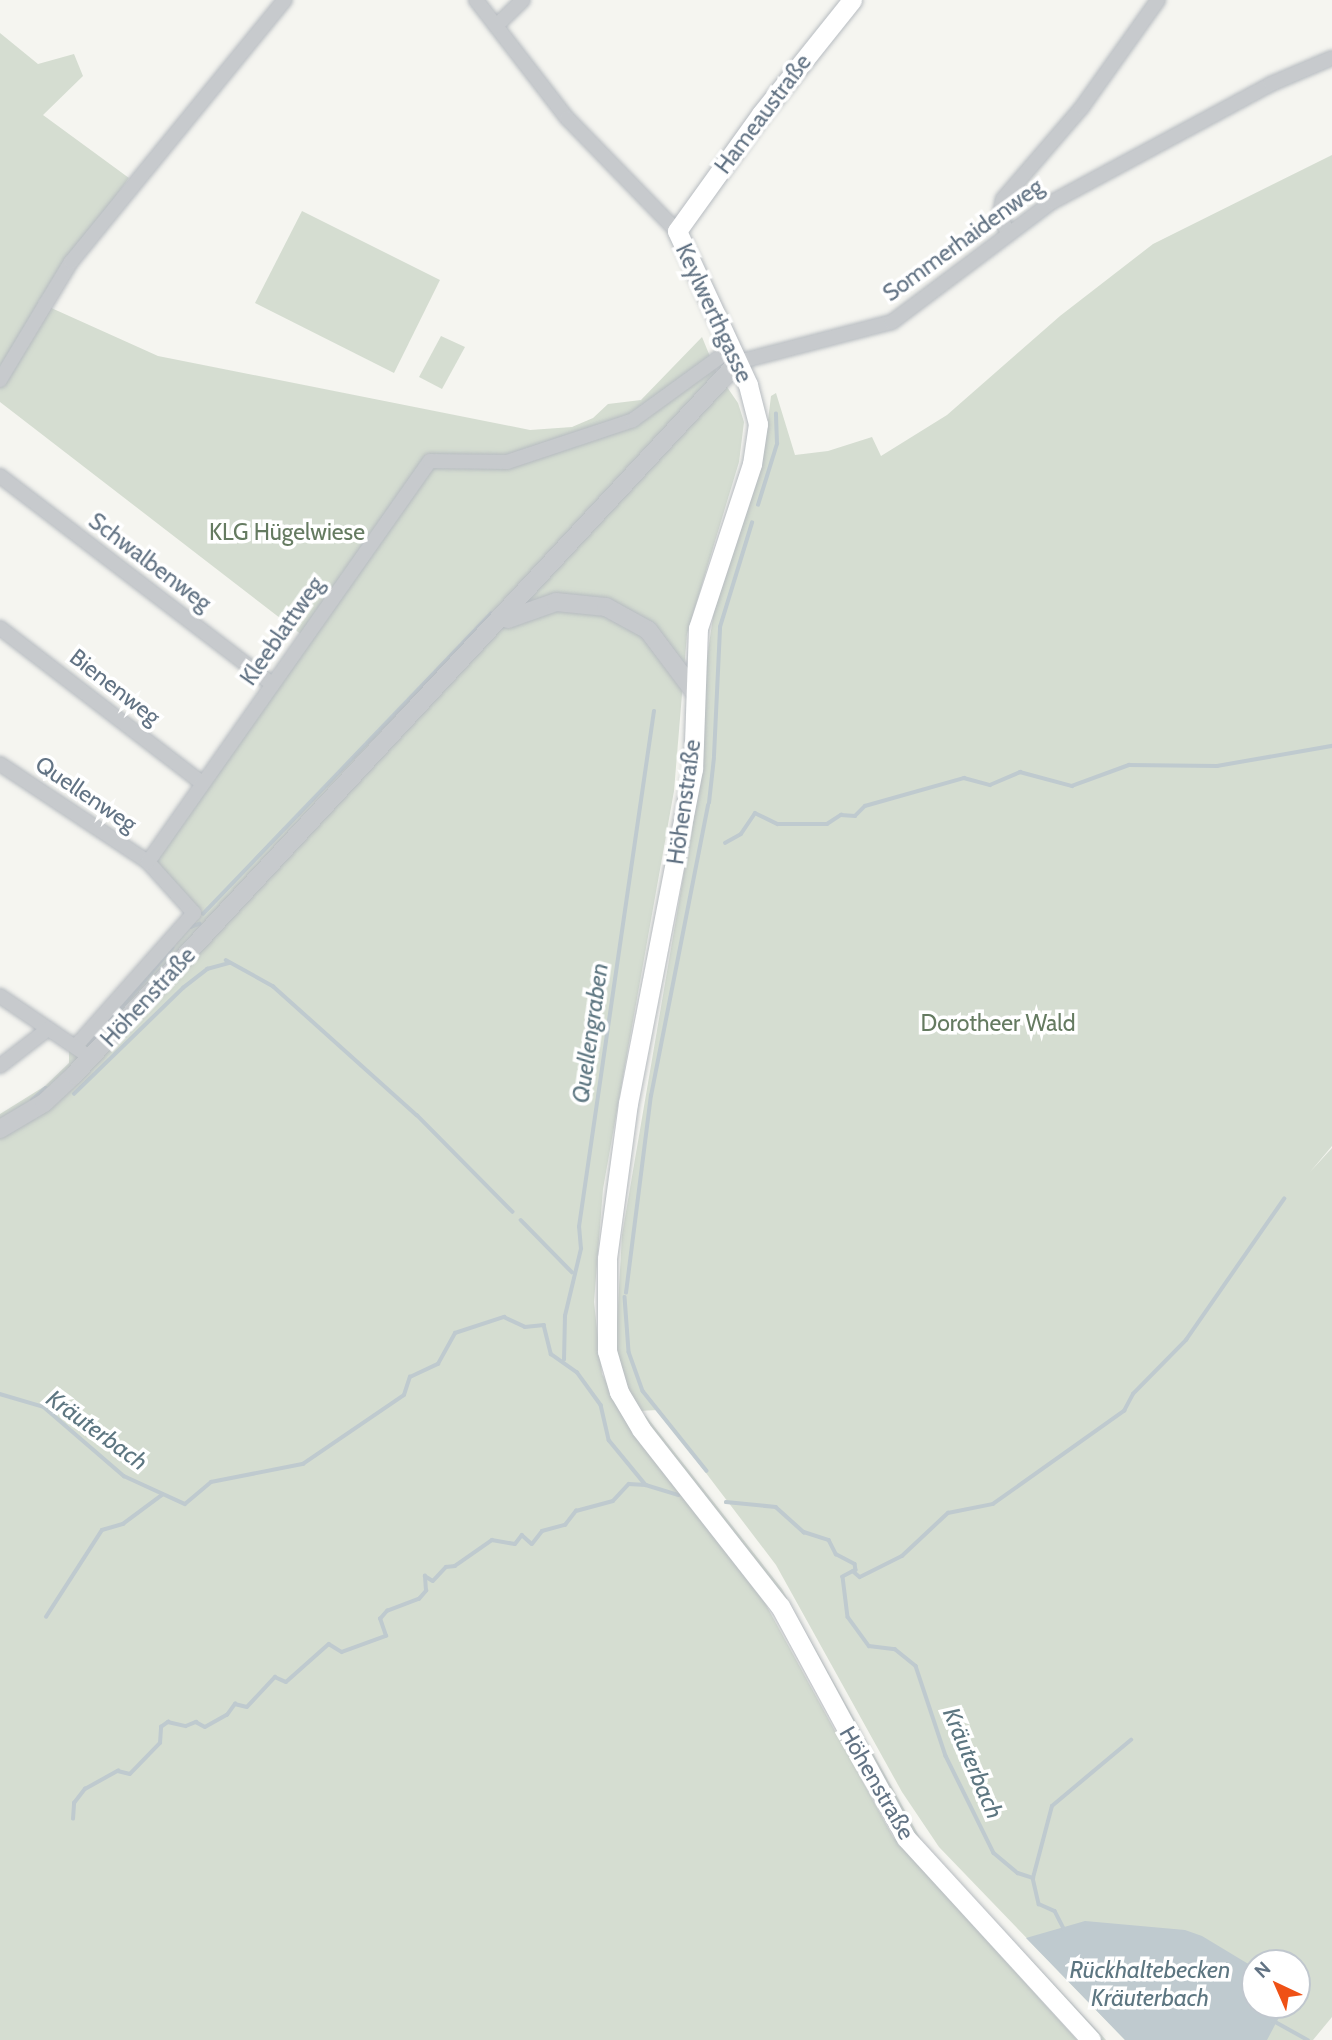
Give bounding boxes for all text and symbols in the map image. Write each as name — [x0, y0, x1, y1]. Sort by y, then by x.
street label: Hameaustraße — [709, 49, 817, 179]
street label: Sommerhaidenweg — [878, 173, 1048, 307]
street label: Keylwerthgasse — [670, 239, 758, 387]
street label: Schwalbenweg — [83, 507, 217, 617]
park label: KLG Hügelwiese — [209, 518, 365, 546]
street label: Kleeblattweg — [235, 571, 329, 691]
street label: Bienenweg — [64, 643, 166, 731]
street label: Höhenstraße — [662, 738, 706, 866]
street label: Quellenweg — [30, 750, 142, 838]
street label: Höhenstraße — [95, 942, 201, 1052]
water label: Quellengraben — [566, 961, 614, 1105]
park label: Dorotheer Wald — [921, 1009, 1075, 1037]
water label: Kräuterbach — [41, 1384, 153, 1476]
water label: Kräuterbach — [937, 1703, 1009, 1823]
street label: Höhenstraße — [834, 1722, 920, 1844]
north arrow — [1241, 1949, 1311, 2019]
water label: Rückhaltebecken Kräuterbach — [1070, 1956, 1230, 2012]
text: N — [1250, 1957, 1275, 1983]

